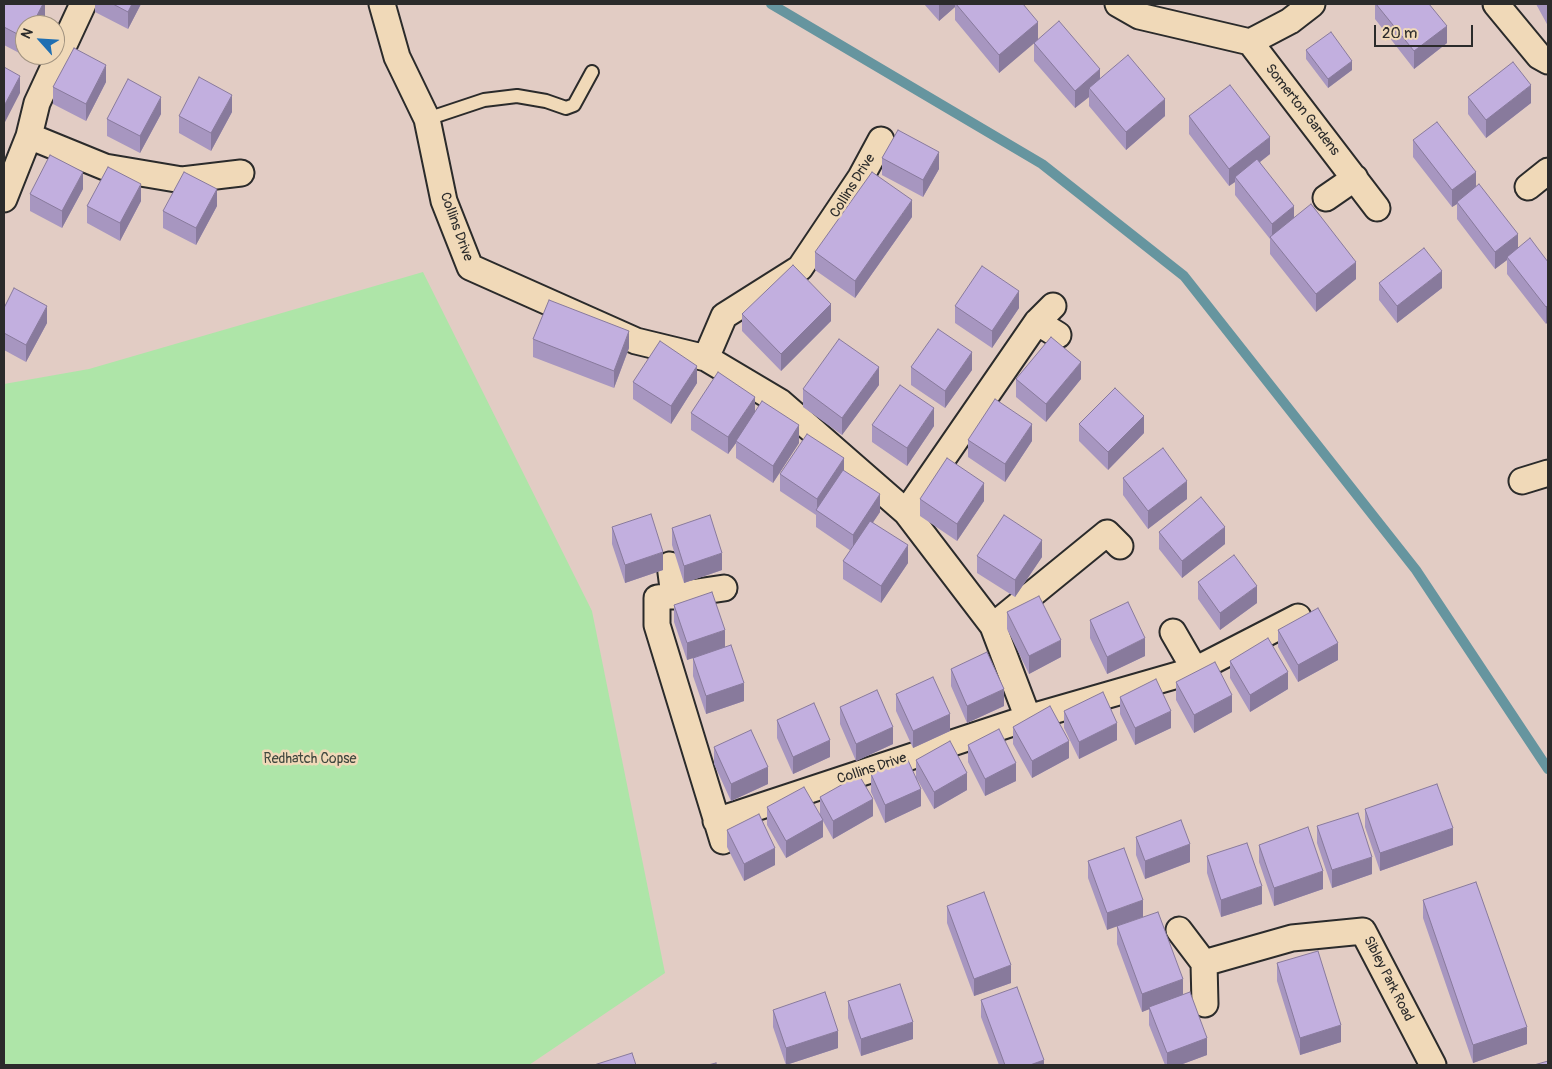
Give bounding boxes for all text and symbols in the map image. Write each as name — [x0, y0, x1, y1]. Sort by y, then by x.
north arrow — [15, 15, 65, 65]
scale bar — [1377, 15, 1476, 47]
text: 20 m — [1382, 24, 1417, 43]
text: N — [17, 26, 37, 42]
street label: Somerton Gardens — [1261, 61, 1343, 159]
street label: Collins Drive — [827, 151, 879, 221]
street label: Collins Drive — [436, 190, 476, 264]
street label: Collins Drive — [835, 750, 909, 788]
park label: Redhatch Copse — [264, 751, 356, 767]
street label: Sibley Park Road — [1359, 934, 1417, 1024]

